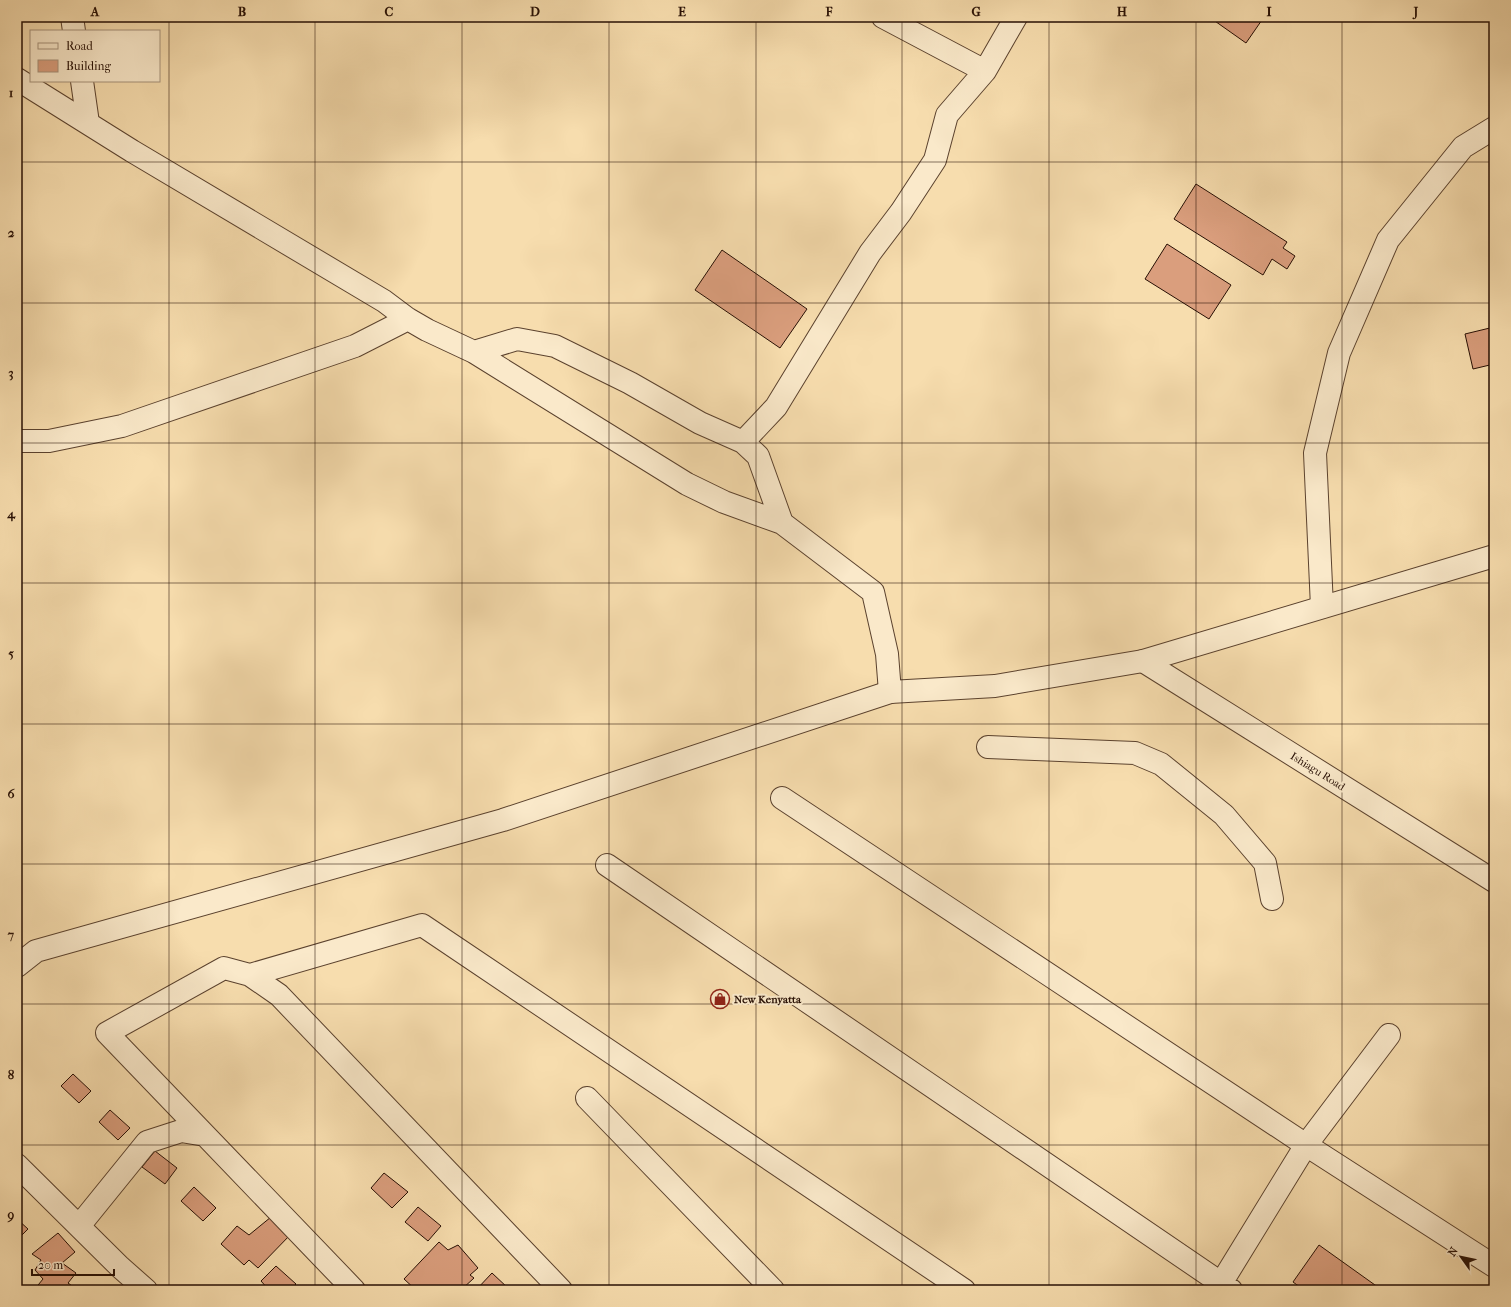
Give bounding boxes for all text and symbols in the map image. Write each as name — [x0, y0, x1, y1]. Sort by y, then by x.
text: A — [90, 4, 100, 19]
text: B — [238, 4, 247, 19]
text: C — [385, 4, 394, 19]
text: D — [530, 4, 540, 19]
text: E — [678, 4, 686, 19]
text: F — [825, 4, 833, 19]
text: G — [971, 4, 981, 19]
text: H — [1117, 4, 1128, 19]
text: I — [1266, 4, 1272, 19]
text: J — [1412, 4, 1419, 20]
legend — [30, 30, 160, 82]
text: Road — [66, 39, 93, 53]
text: Building — [66, 59, 111, 73]
text: 1 — [9, 85, 14, 100]
text: 2 — [8, 225, 15, 240]
text: 3 — [8, 365, 14, 381]
text: 4 — [6, 506, 16, 522]
text: 5 — [8, 646, 14, 661]
street label: Ishiagu Road — [1288, 749, 1348, 794]
text: 6 — [7, 786, 15, 801]
text: 7 — [7, 927, 15, 942]
shop icon: New Kenyatta — [709, 988, 731, 1010]
place label: New Kenyatta — [734, 993, 802, 1006]
text: 8 — [8, 1067, 15, 1082]
text: 9 — [7, 1207, 15, 1223]
north arrow — [1441, 1237, 1481, 1277]
text: N — [1445, 1244, 1461, 1259]
scale bar — [32, 1251, 114, 1277]
text: 20 m — [38, 1258, 63, 1272]

